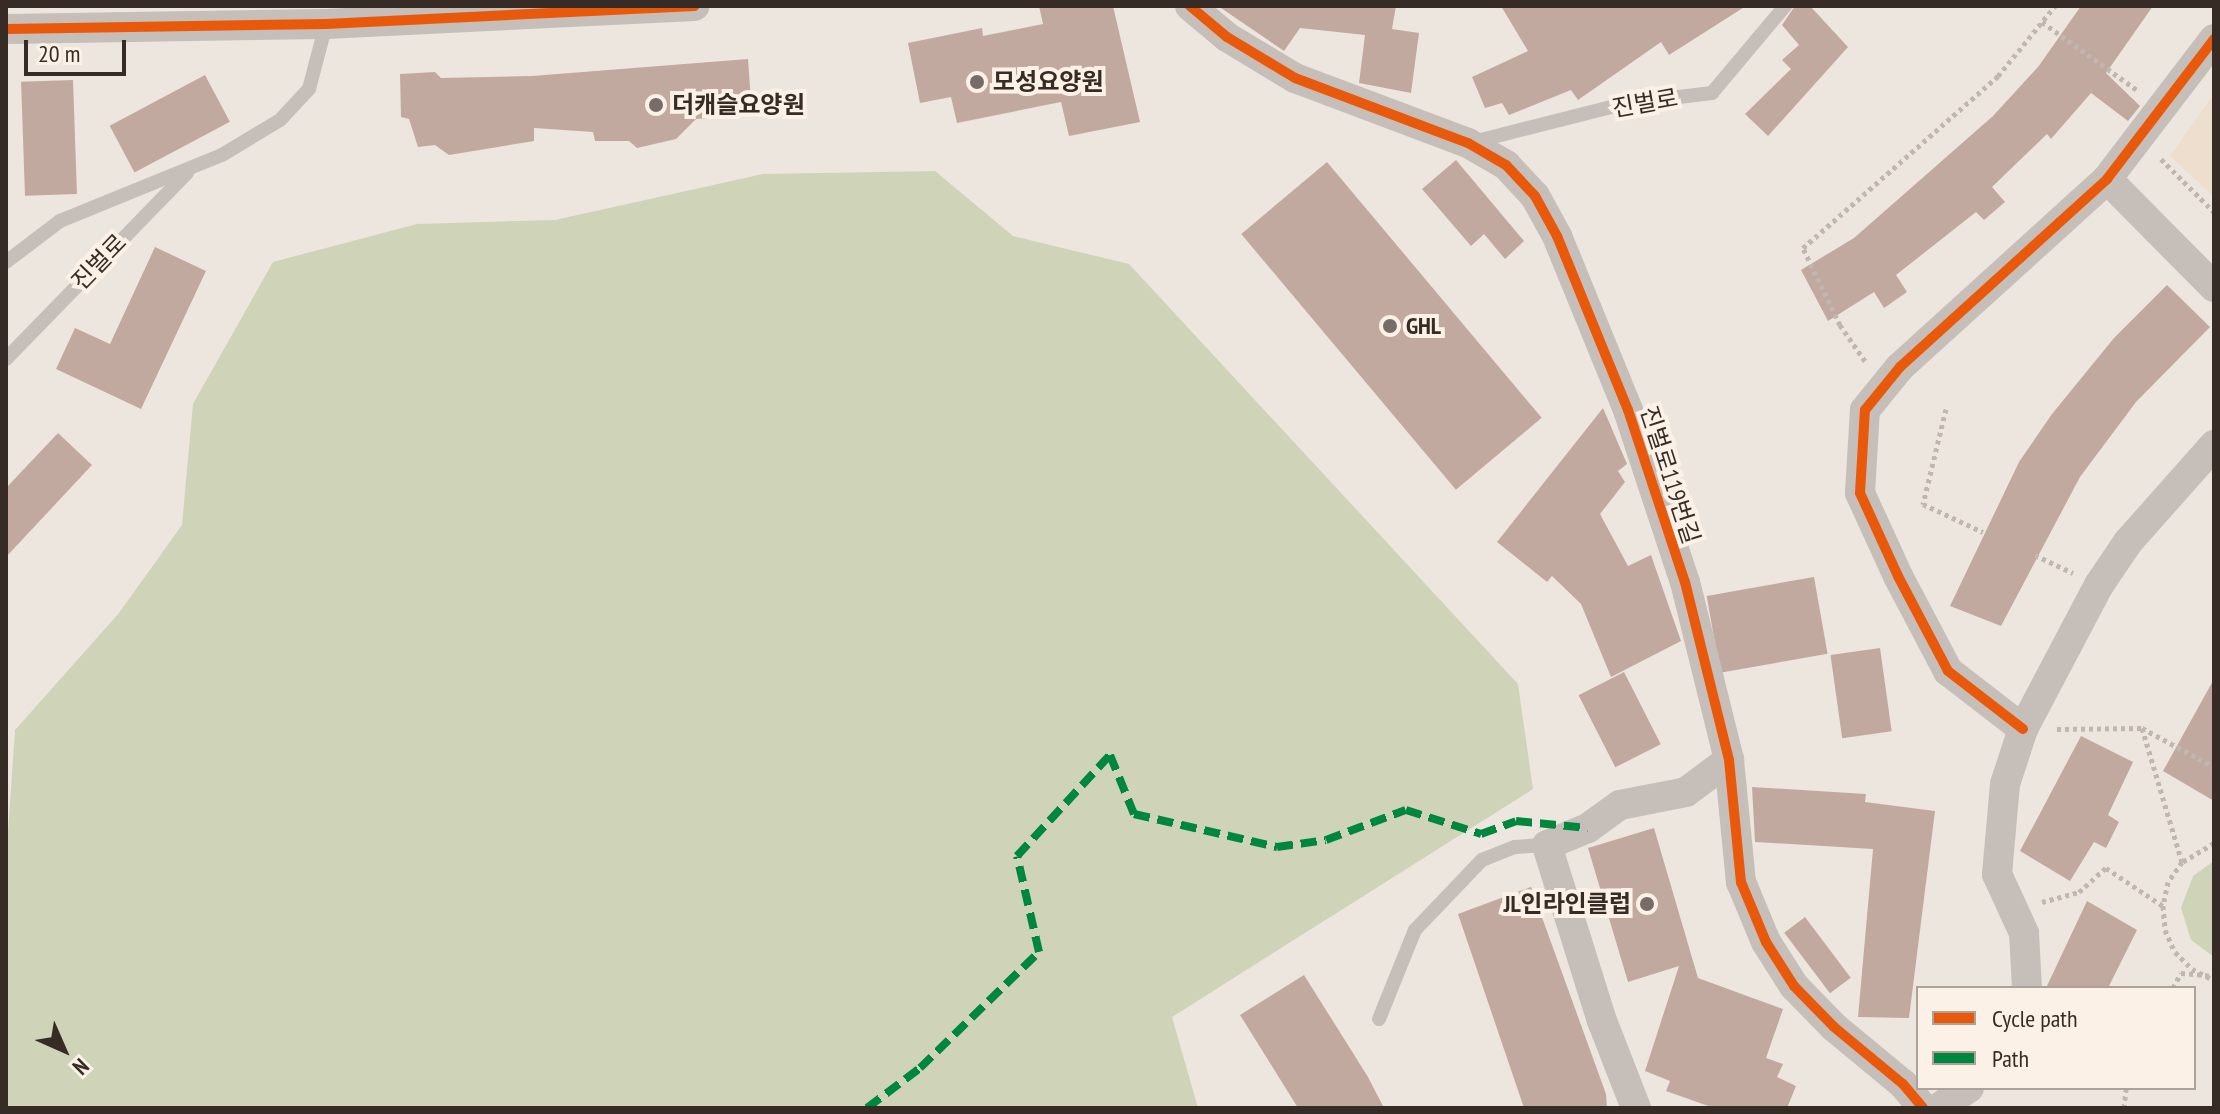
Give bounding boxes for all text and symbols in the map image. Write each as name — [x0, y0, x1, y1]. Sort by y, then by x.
scale bar — [28, 24, 130, 74]
text: 20 m — [38, 38, 80, 69]
place label: 모성요양원 — [993, 68, 1103, 96]
marker: 모성요양원 — [968, 73, 986, 91]
street label: 진벌로 — [1610, 83, 1680, 123]
place label: 더캐슬요양원 — [672, 91, 804, 119]
marker: 더캐슬요양원 — [647, 96, 665, 114]
street label: 진벌로 — [66, 228, 132, 296]
place label: GHL — [1406, 312, 1441, 340]
marker: GHL — [1381, 317, 1399, 335]
street label: 진벌로119번길 — [1634, 403, 1706, 547]
place label: JL인라인클럽 — [1503, 890, 1631, 918]
marker: JL인라인클럽 — [1638, 895, 1656, 913]
legend — [1916, 986, 2196, 1090]
text: Cycle path — [1992, 1003, 2078, 1034]
north arrow — [24, 1010, 104, 1090]
text: Path — [1992, 1043, 2029, 1074]
text: N — [67, 1053, 95, 1081]

